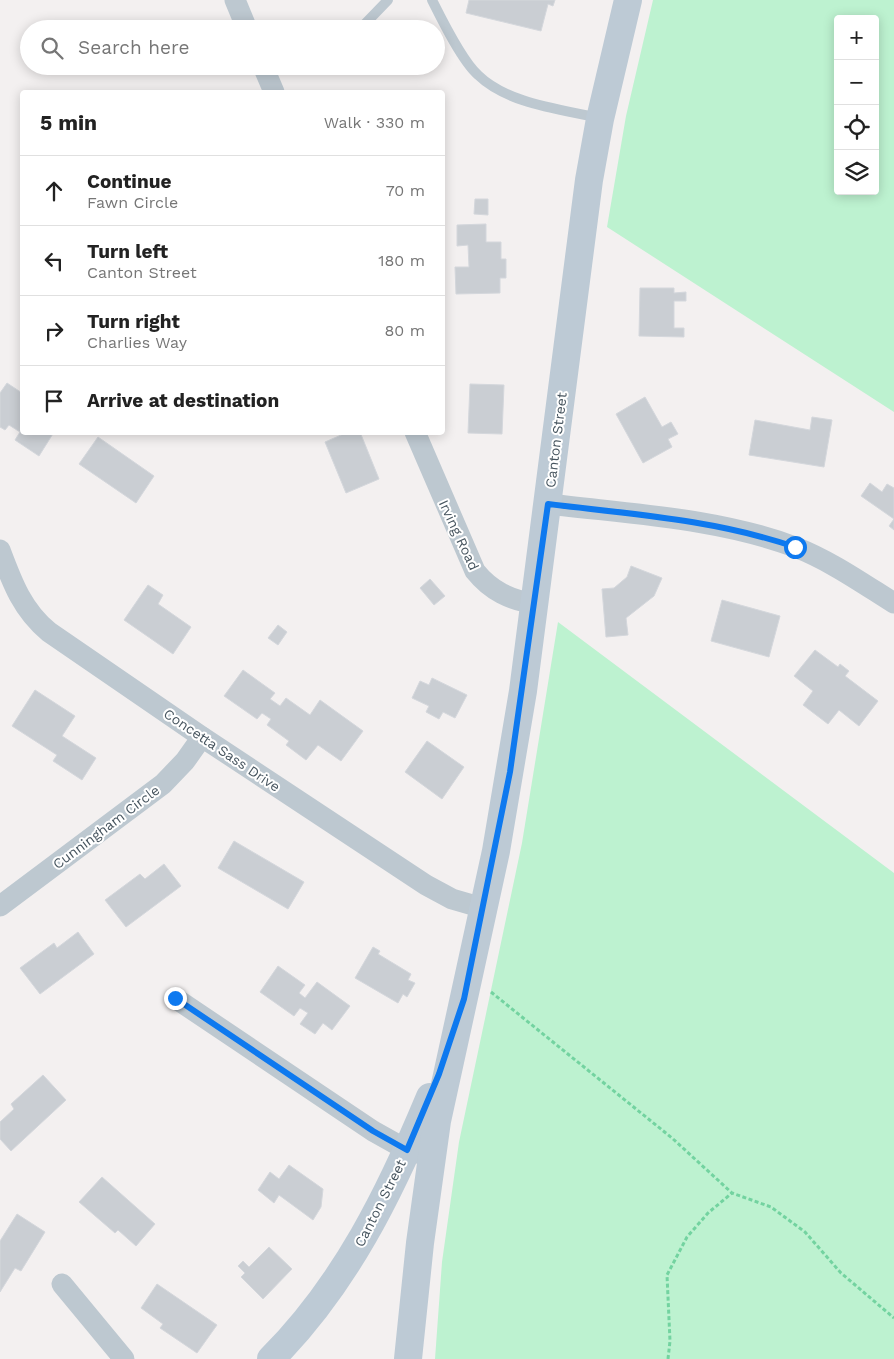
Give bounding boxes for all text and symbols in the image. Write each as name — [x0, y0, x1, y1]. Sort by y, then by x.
map controls — [834, 15, 879, 195]
button: + — [834, 15, 879, 60]
search box — [20, 20, 445, 75]
icon: search — [38, 34, 66, 62]
text: Search here — [78, 36, 189, 59]
button: − — [834, 60, 879, 105]
button: locate — [834, 105, 879, 150]
text: 5 min — [40, 110, 97, 135]
text: Walk · 330 m — [324, 113, 425, 132]
button: layers — [834, 150, 879, 195]
text: Continue — [87, 170, 171, 193]
icon: ahead — [40, 177, 68, 205]
text: 70 m — [386, 181, 425, 200]
text: Fawn Circle — [87, 193, 178, 212]
text: Turn left — [87, 240, 168, 263]
icon: left — [40, 247, 68, 275]
text: 180 m — [378, 251, 425, 270]
text: Canton Street — [87, 263, 197, 282]
text: Turn right — [87, 310, 180, 333]
icon: right — [40, 317, 68, 345]
text: 80 m — [384, 321, 425, 340]
text: Charlies Way — [87, 333, 187, 352]
icon: arrive — [40, 387, 68, 415]
text: Arrive at destination — [87, 389, 279, 412]
street label: Canton Street — [542, 391, 570, 489]
street label: Irving Road — [436, 497, 482, 573]
route start — [784, 536, 807, 559]
street label: Concetta Sass Drive — [161, 705, 283, 795]
street label: Cunningham Circle — [50, 782, 162, 872]
route end — [164, 987, 187, 1010]
street label: Canton Street — [351, 1157, 409, 1249]

